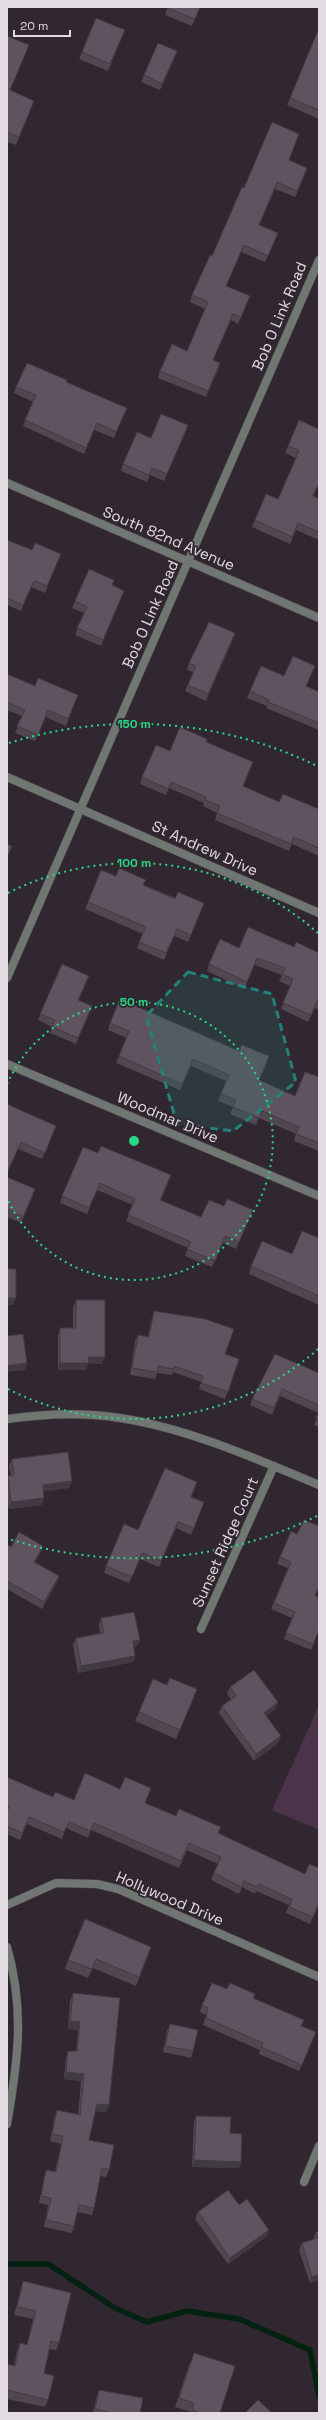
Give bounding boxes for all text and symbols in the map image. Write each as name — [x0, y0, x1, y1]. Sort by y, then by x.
scale bar — [14, 12, 70, 38]
text: 20 m — [20, 18, 48, 34]
street label: Bob O Link Road — [248, 259, 310, 373]
street label: South 82nd Avenue — [100, 502, 238, 574]
street label: Bob O Link Road — [118, 557, 182, 671]
text: 150 m — [117, 716, 151, 732]
street label: St Andrew Drive — [149, 816, 261, 880]
text: 100 m — [117, 855, 151, 871]
text: 50 m — [120, 994, 148, 1010]
street label: Woodmar Drive — [115, 1087, 222, 1147]
centre of rings — [127, 1134, 141, 1148]
street label: Sunset Ridge Court — [188, 1474, 262, 1610]
street label: Hollywood Drive — [113, 1867, 227, 1929]

